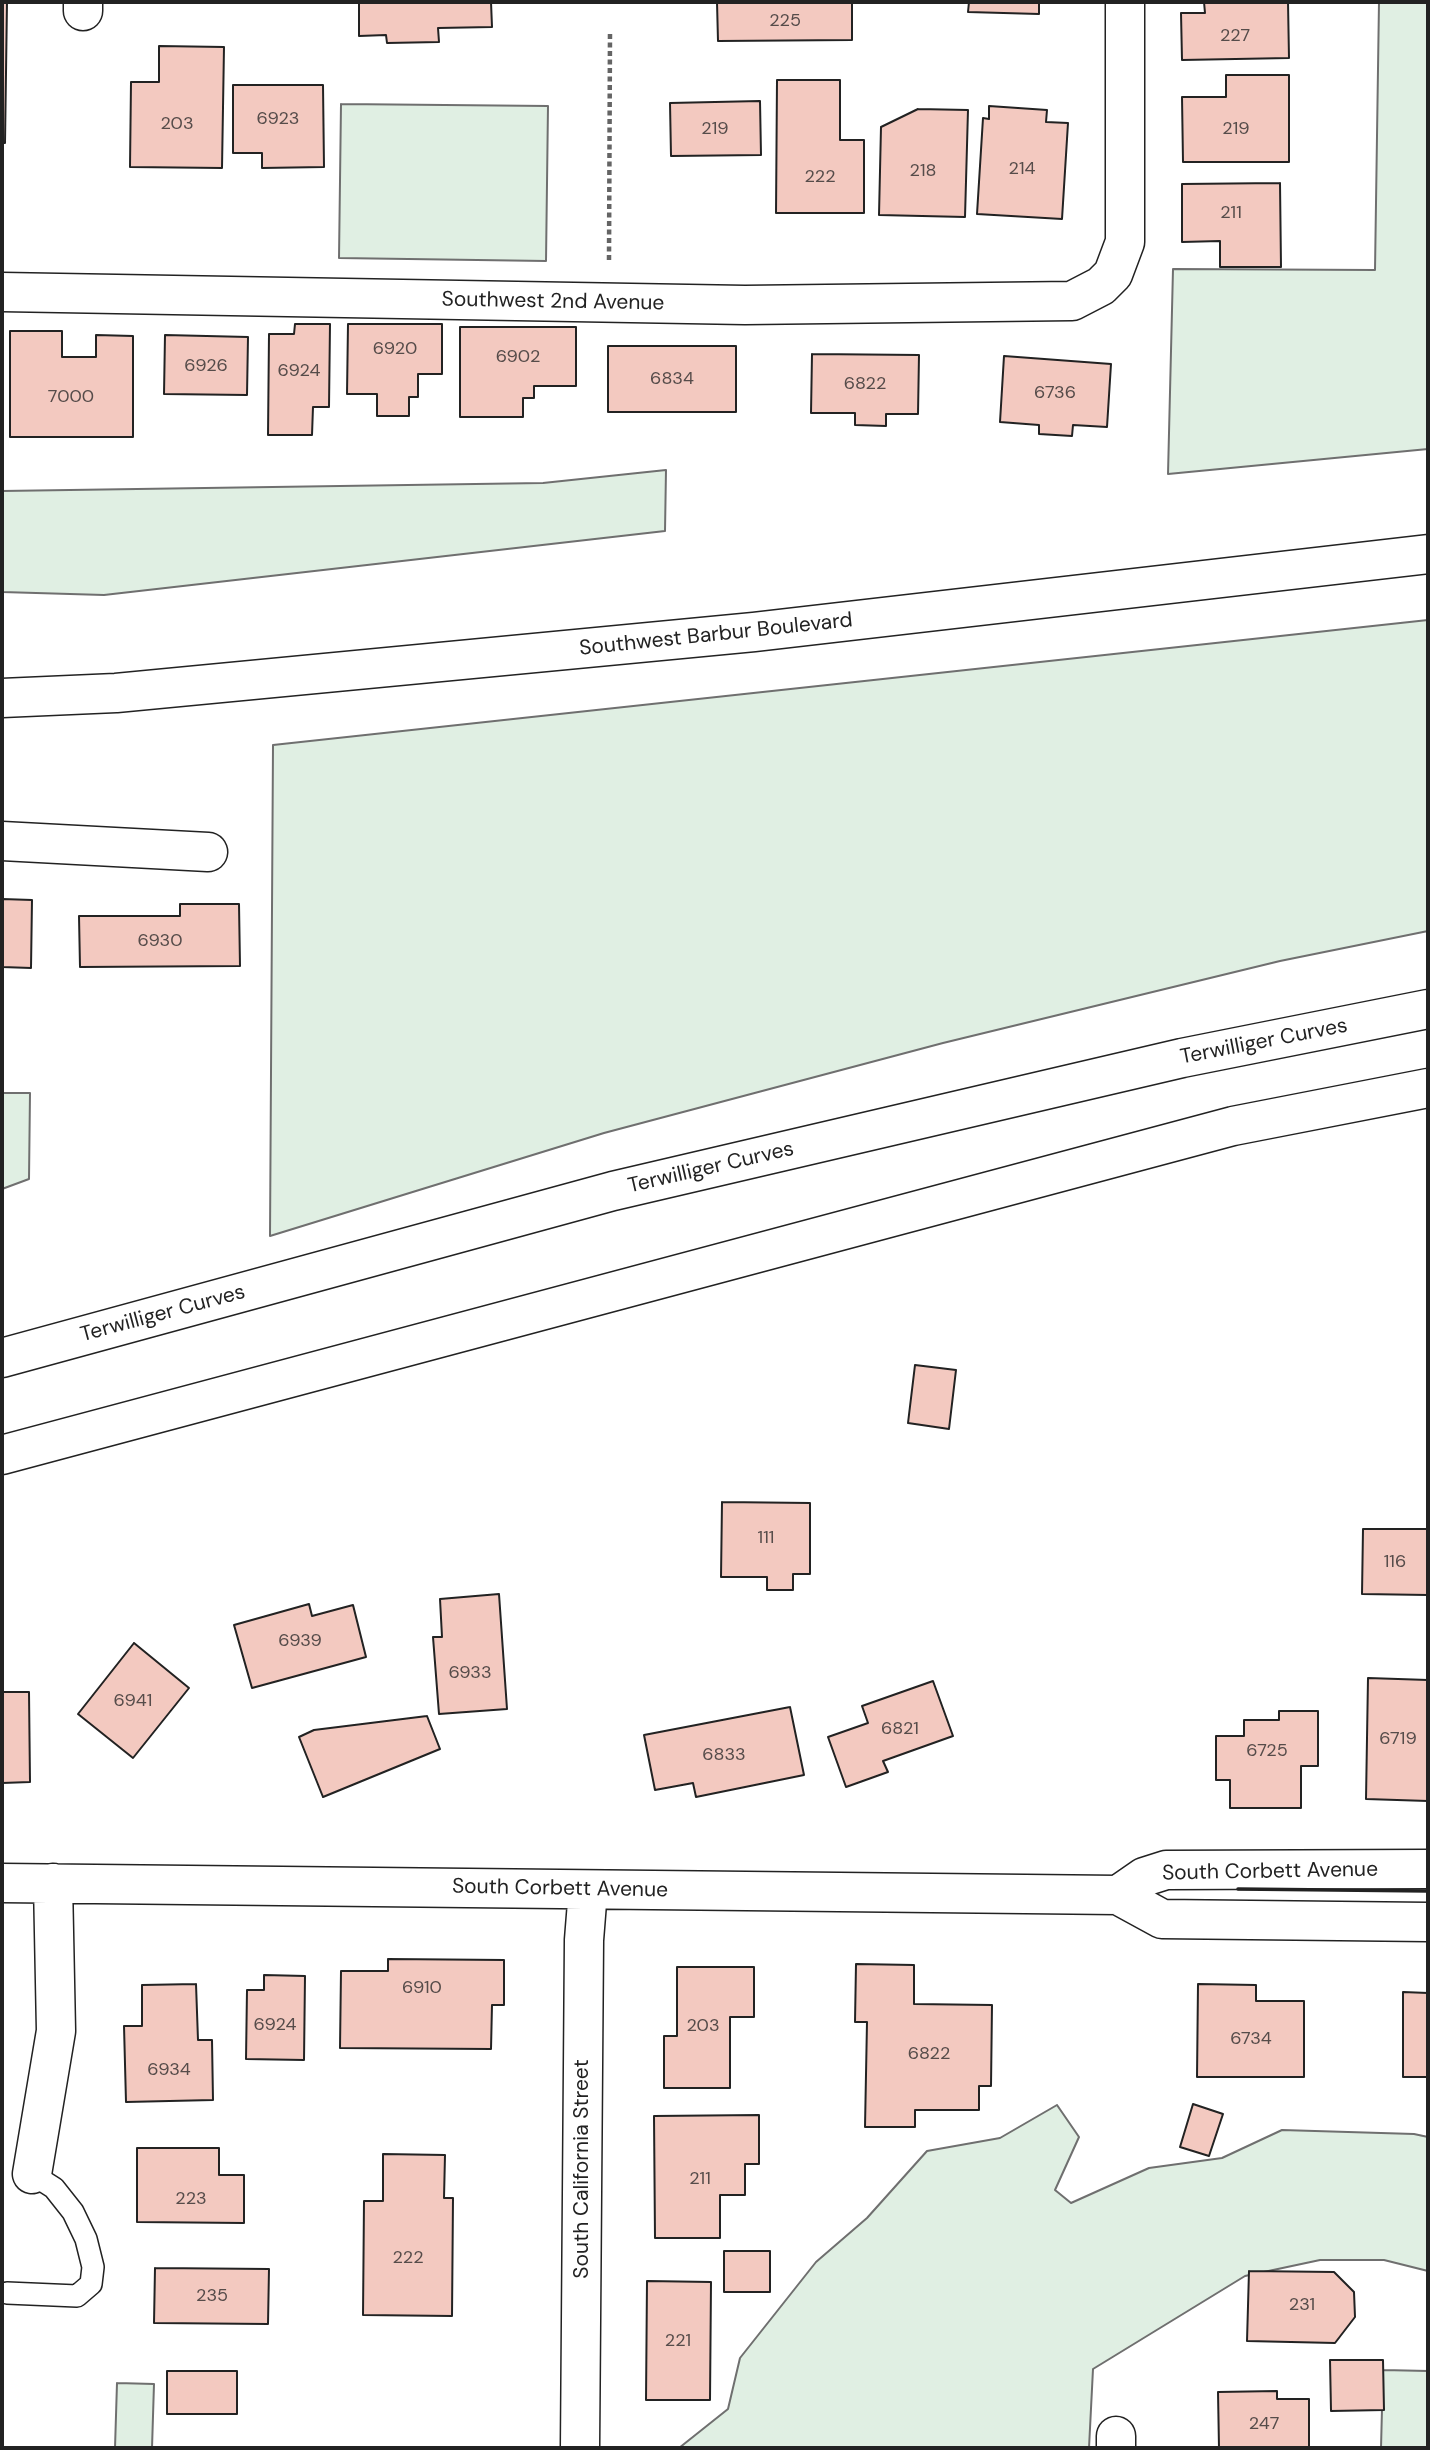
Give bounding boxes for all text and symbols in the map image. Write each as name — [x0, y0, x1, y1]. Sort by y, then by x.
house number: 225 — [769, 10, 801, 32]
house number: 227 — [1220, 25, 1250, 47]
house number: 6923 — [257, 108, 299, 130]
house number: 203 — [160, 113, 194, 135]
house number: 219 — [701, 118, 729, 140]
house number: 219 — [1222, 118, 1250, 140]
house number: 214 — [1009, 158, 1035, 180]
house number: 218 — [910, 160, 936, 182]
house number: 222 — [804, 166, 836, 188]
house number: 211 — [1220, 202, 1242, 224]
street label: Southwest 2nd Avenue — [441, 287, 665, 317]
house number: 6920 — [373, 338, 417, 360]
house number: 6902 — [496, 346, 540, 368]
house number: 6926 — [184, 355, 228, 377]
house number: 6924 — [278, 360, 320, 382]
house number: 6834 — [650, 368, 694, 390]
house number: 6822 — [844, 373, 886, 395]
house number: 6736 — [1034, 382, 1076, 404]
house number: 7000 — [48, 386, 94, 408]
street label: Southwest Barbur Boulevard — [578, 608, 854, 662]
house number: 6930 — [138, 930, 182, 952]
street label: Terwilliger Curves — [1178, 1013, 1350, 1071]
street label: Terwilliger Curves — [626, 1137, 796, 1199]
street label: Terwilliger Curves — [78, 1280, 248, 1348]
house number: 111 — [758, 1527, 774, 1549]
house number: 116 — [1384, 1551, 1406, 1573]
house number: 6939 — [278, 1630, 322, 1652]
house number: 6933 — [448, 1662, 492, 1684]
house number: 6941 — [114, 1690, 152, 1712]
house number: 6821 — [881, 1718, 919, 1740]
house number: 6719 — [1379, 1728, 1417, 1750]
house number: 6725 — [1246, 1740, 1288, 1762]
house number: 6833 — [702, 1744, 746, 1766]
street label: South Corbett Avenue — [1162, 1858, 1378, 1886]
street label: South Corbett Avenue — [452, 1875, 668, 1903]
house number: 6910 — [402, 1977, 442, 1999]
house number: 6924 — [254, 2014, 296, 2036]
house number: 203 — [686, 2015, 720, 2037]
house number: 6734 — [1230, 2028, 1272, 2050]
house number: 6822 — [908, 2043, 950, 2065]
house number: 6934 — [147, 2059, 191, 2081]
street label: South California Street — [569, 2059, 595, 2279]
house number: 211 — [689, 2168, 711, 2190]
house number: 223 — [175, 2188, 207, 2210]
house number: 222 — [392, 2247, 424, 2269]
house number: 235 — [196, 2285, 228, 2307]
house number: 231 — [1289, 2294, 1315, 2316]
house number: 221 — [665, 2330, 691, 2352]
house number: 247 — [1249, 2413, 1279, 2435]

